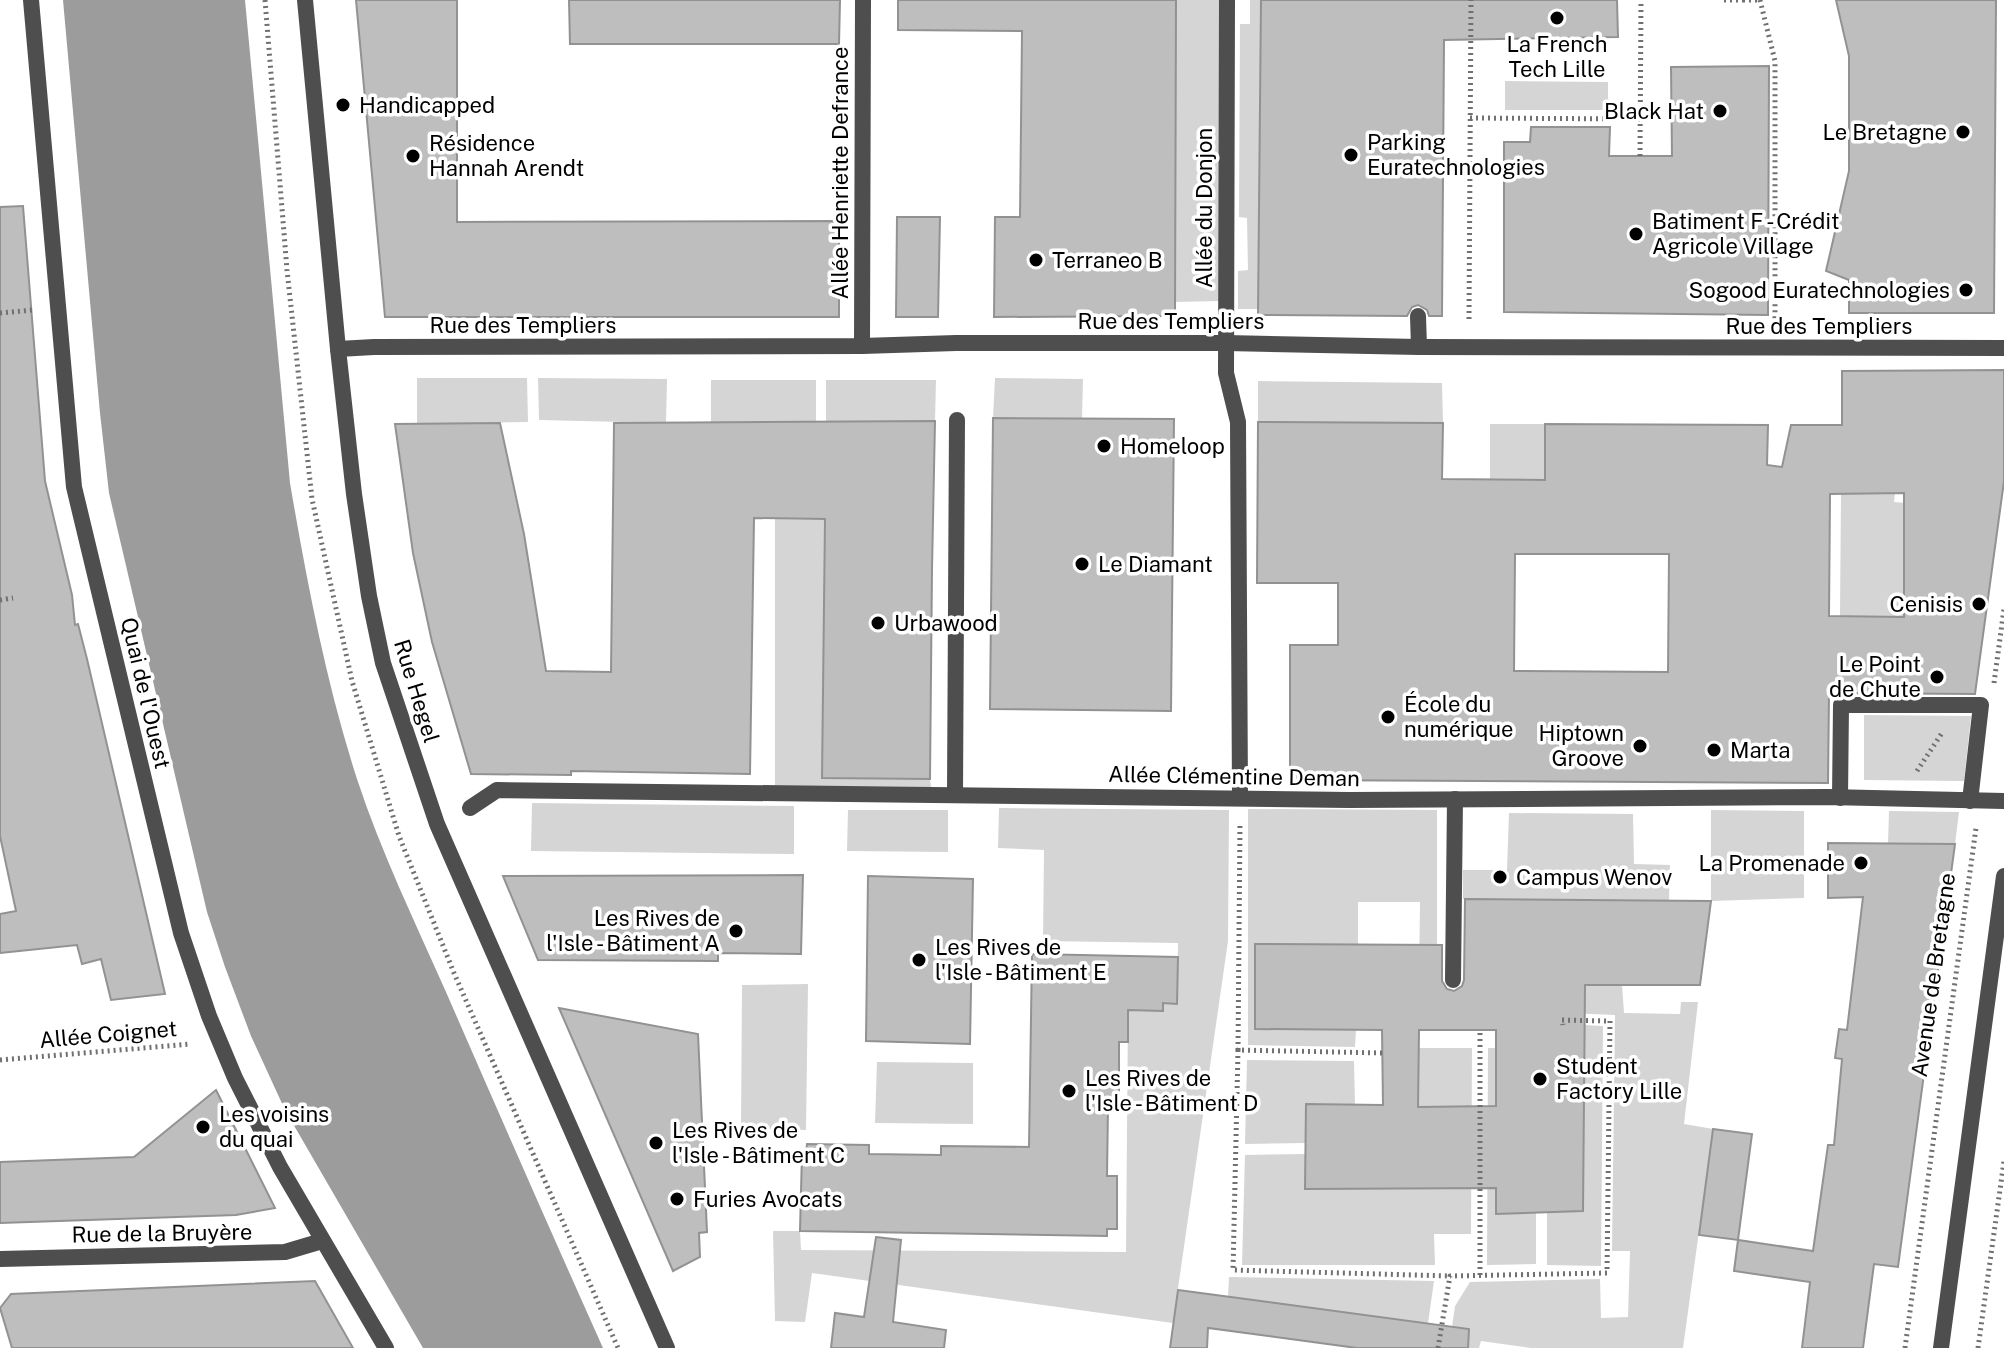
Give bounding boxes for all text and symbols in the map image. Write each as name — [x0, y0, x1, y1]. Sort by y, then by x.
marker: La French Tech Lille — [1548, 9, 1566, 27]
place label: La French Tech Lille — [1507, 31, 1608, 82]
street label: Allée Henriette Defrance — [827, 47, 853, 299]
place label: Handicapped — [359, 92, 495, 118]
marker: Handicapped — [334, 96, 352, 114]
place label: Black Hat — [1604, 98, 1704, 124]
marker: Black Hat — [1711, 102, 1729, 120]
place label: Le Bretagne — [1822, 119, 1947, 145]
marker: Le Bretagne — [1954, 123, 1972, 141]
street label: Allée du Donjon — [1191, 128, 1217, 288]
place label: Parking Euratechnologies — [1367, 129, 1545, 180]
place label: Résidence Hannah Arendt — [429, 130, 584, 181]
marker: Parking Euratechnologies — [1342, 146, 1360, 164]
marker: Résidence Hannah Arendt — [404, 147, 422, 165]
place label: Batiment F - Crédit Agricole Village — [1652, 208, 1840, 259]
marker: Batiment F - Crédit Agricole Village — [1627, 225, 1645, 243]
place label: Terraneo B — [1052, 247, 1163, 273]
marker: Terraneo B — [1027, 251, 1045, 269]
place label: Sogood Euratechnologies — [1688, 277, 1950, 303]
marker: Sogood Euratechnologies — [1957, 281, 1975, 299]
street label: Rue des Templiers — [1077, 308, 1265, 334]
street label: Rue des Templiers — [429, 312, 617, 338]
street label: Rue des Templiers — [1725, 313, 1913, 339]
place label: Homeloop — [1120, 433, 1225, 459]
marker: Homeloop — [1095, 437, 1113, 455]
place label: Le Diamant — [1098, 551, 1213, 577]
marker: Le Diamant — [1073, 555, 1091, 573]
place label: Cenisis — [1890, 591, 1963, 617]
marker: Cenisis — [1970, 595, 1988, 613]
place label: Urbawood — [894, 610, 998, 636]
marker: Urbawood — [869, 614, 887, 632]
street label: Quai de l'Ouest — [116, 615, 176, 771]
street label: Rue Hegel — [389, 636, 445, 746]
place label: Le Point de Chute — [1829, 651, 1921, 702]
marker: Le Point de Chute — [1928, 668, 1946, 686]
place label: École du numérique — [1404, 691, 1513, 742]
marker: École du numérique — [1379, 708, 1397, 726]
place label: Hiptown Groove — [1539, 720, 1624, 771]
marker: Hiptown Groove — [1631, 737, 1649, 755]
place label: Marta — [1730, 737, 1791, 763]
marker: Marta — [1705, 741, 1723, 759]
street label: Allée Clémentine Deman — [1108, 761, 1360, 791]
place label: La Promenade — [1698, 850, 1845, 876]
marker: La Promenade — [1852, 854, 1870, 872]
place label: Campus Wenov — [1516, 864, 1672, 890]
marker: Campus Wenov — [1491, 868, 1509, 886]
street label: Avenue de Bretagne — [1906, 871, 1960, 1079]
place label: Les Rives de l'Isle - Bâtiment A — [546, 905, 720, 956]
marker: Les Rives de l'Isle - Bâtiment A — [727, 922, 745, 940]
place label: Les Rives de l'Isle - Bâtiment E — [935, 934, 1107, 985]
marker: Les Rives de l'Isle - Bâtiment E — [910, 951, 928, 969]
street label: Allée Coignet — [38, 1015, 178, 1053]
place label: Student Factory Lille — [1556, 1053, 1682, 1104]
place label: Les Rives de l'Isle - Bâtiment D — [1085, 1065, 1258, 1116]
marker: Student Factory Lille — [1531, 1070, 1549, 1088]
marker: Les Rives de l'Isle - Bâtiment D — [1060, 1082, 1078, 1100]
place label: Les voisins du quai — [219, 1101, 329, 1152]
place label: Les Rives de l'Isle - Bâtiment C — [672, 1117, 845, 1168]
marker: Les voisins du quai — [194, 1118, 212, 1136]
marker: Les Rives de l'Isle - Bâtiment C — [647, 1134, 665, 1152]
place label: Furies Avocats — [693, 1186, 842, 1212]
marker: Furies Avocats — [668, 1190, 686, 1208]
street label: Rue de la Bruyère — [71, 1218, 253, 1248]

